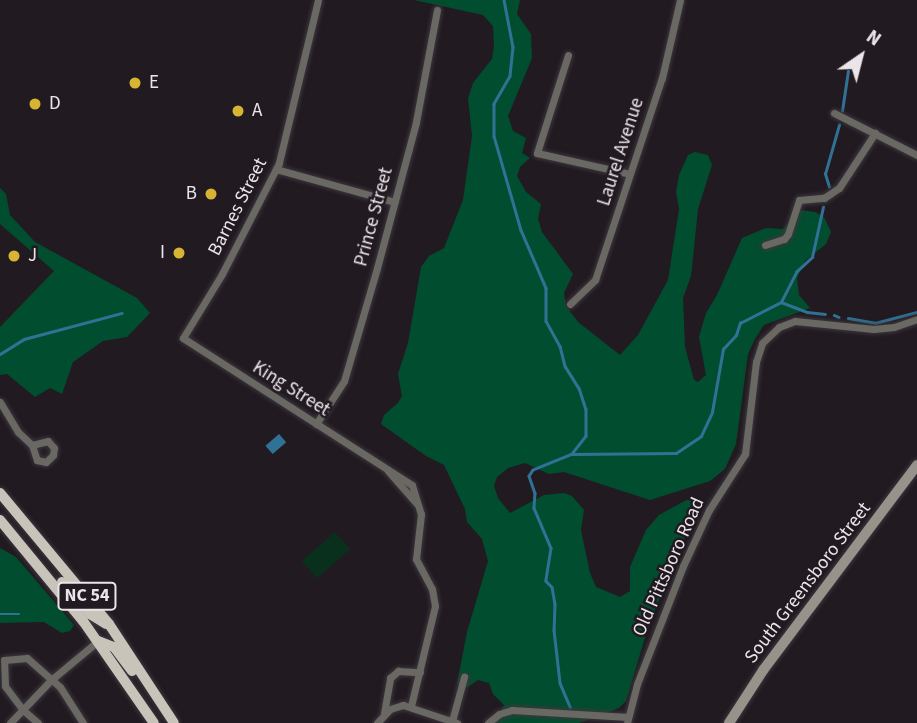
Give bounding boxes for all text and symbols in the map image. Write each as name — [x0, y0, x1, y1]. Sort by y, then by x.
north arrow — [826, 21, 896, 91]
text: N — [860, 24, 886, 53]
place label: E — [149, 72, 159, 94]
marker: E — [127, 75, 143, 91]
place label: D — [49, 93, 61, 115]
street label: Laurel Avenue — [593, 95, 649, 209]
marker: D — [27, 96, 43, 112]
place label: A — [252, 100, 262, 122]
marker: A — [230, 103, 246, 119]
street label: Barnes Street — [204, 154, 272, 260]
street label: Prince Street — [350, 165, 398, 269]
place label: B — [186, 183, 197, 205]
marker: B — [203, 186, 219, 202]
place label: I — [160, 242, 165, 264]
place label: J — [28, 245, 37, 267]
marker: I — [171, 245, 187, 261]
marker: J — [6, 248, 22, 264]
street label: King Street — [248, 356, 334, 422]
street label: Old Pittsboro Road — [628, 494, 710, 640]
street label: South Greensboro Street — [740, 498, 876, 668]
road number: NC 54 — [57, 582, 117, 610]

